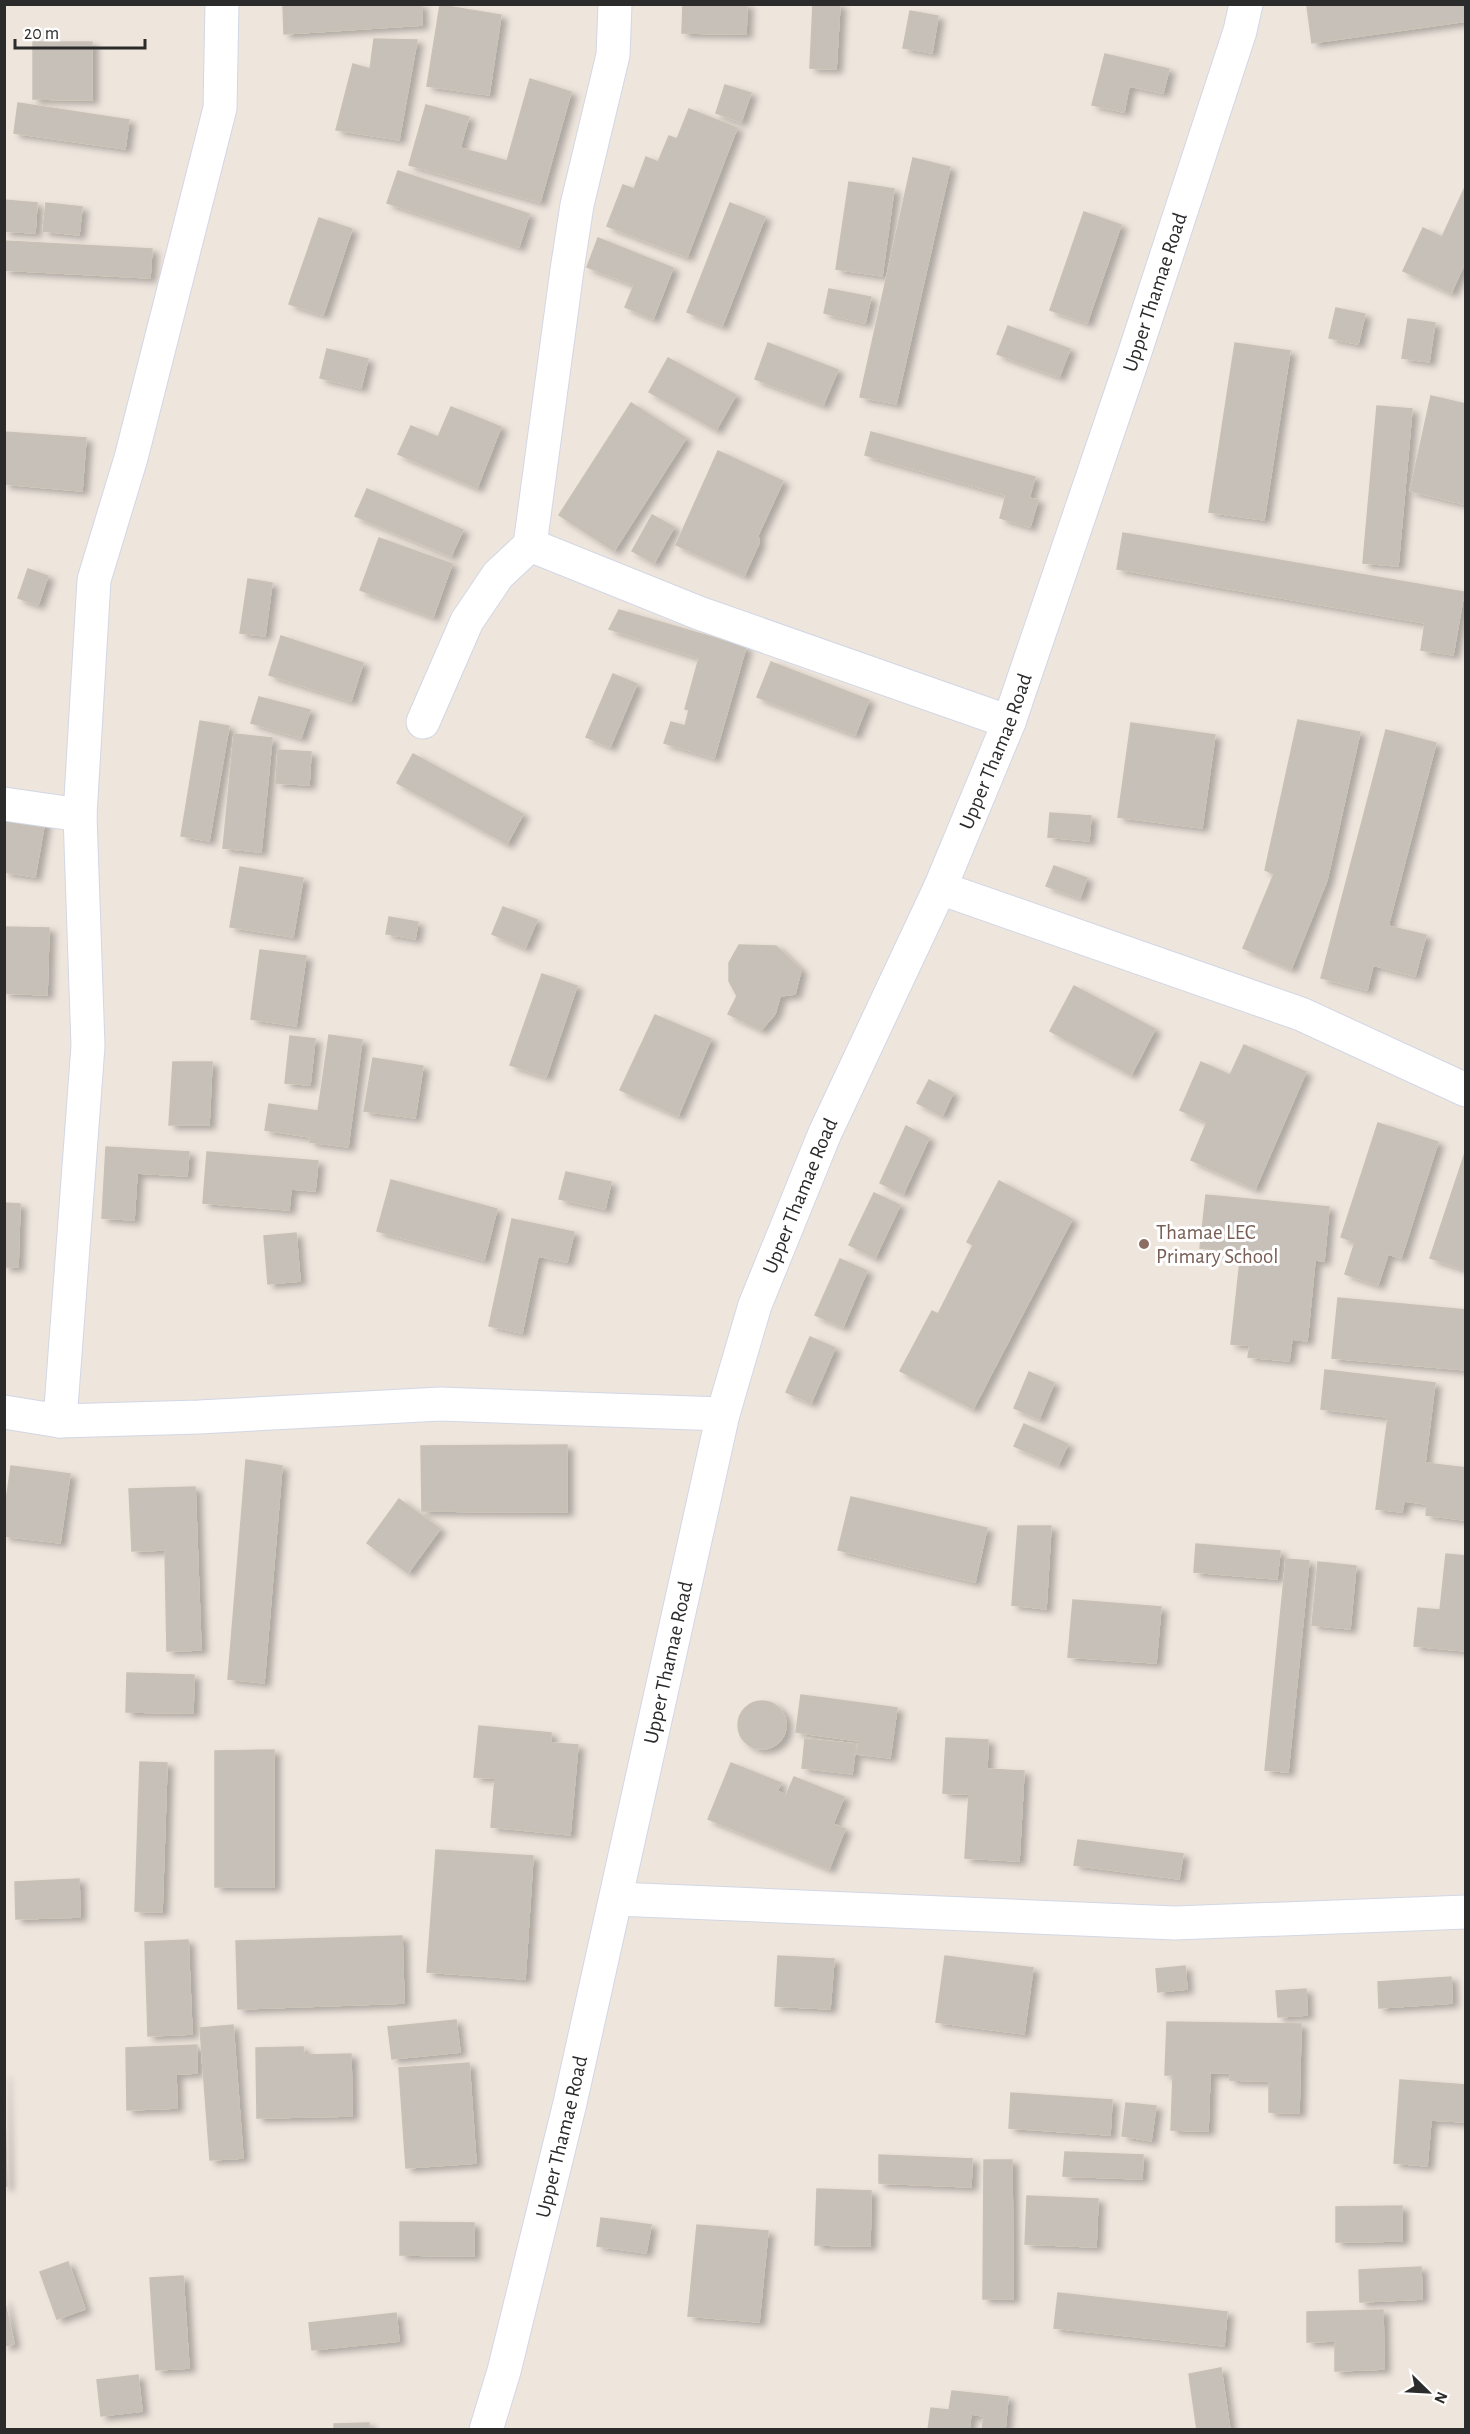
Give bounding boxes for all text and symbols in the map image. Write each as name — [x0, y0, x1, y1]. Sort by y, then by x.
scale bar — [15, 12, 146, 50]
text: 20 m — [24, 25, 59, 43]
street label: Upper Thamae Road — [1119, 210, 1191, 375]
street label: Upper Thamae Road — [956, 671, 1036, 833]
street label: Upper Thamae Road — [759, 1115, 841, 1277]
place label: Thamae LEC Primary School — [1156, 1222, 1279, 1267]
marker: Thamae LEC Primary School — [1137, 1237, 1151, 1251]
street label: Upper Thamae Road — [640, 1579, 697, 1746]
street label: Upper Thamae Road — [532, 2054, 591, 2220]
north arrow — [1398, 2362, 1458, 2422]
text: N — [1431, 2389, 1450, 2406]

